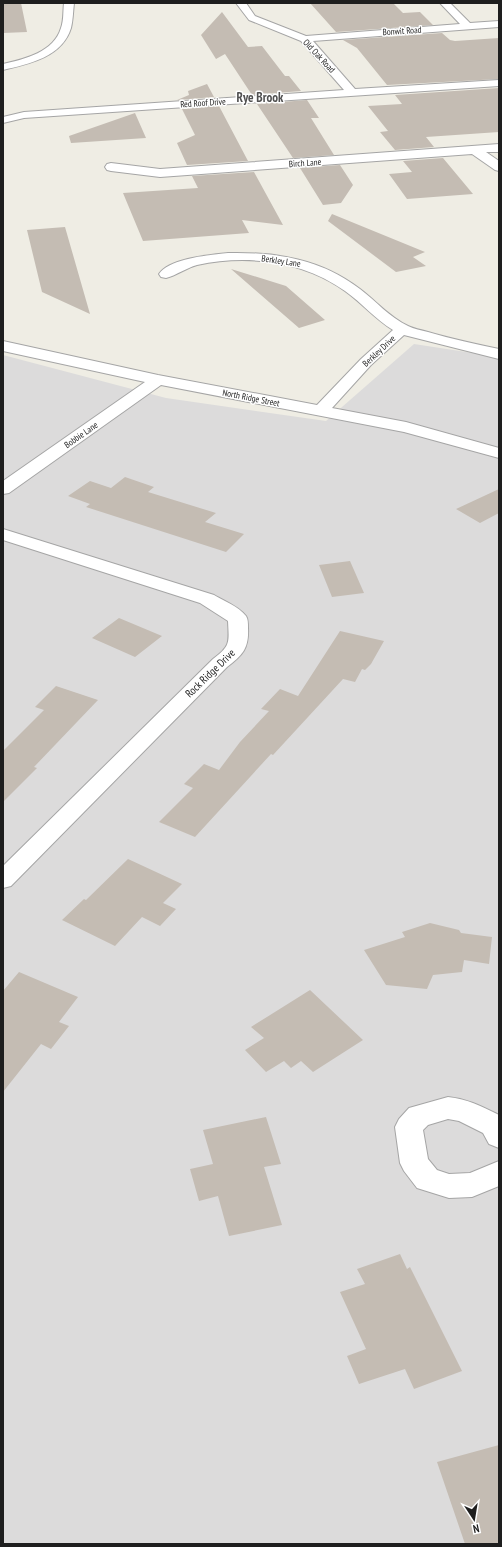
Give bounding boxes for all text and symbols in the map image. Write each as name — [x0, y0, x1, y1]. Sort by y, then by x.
street label: Bonwit Road — [382, 24, 422, 37]
street label: Old Oak Road — [301, 37, 338, 75]
district label: Rye Brook — [237, 89, 284, 106]
street label: Red Roof Drive — [180, 95, 226, 110]
street label: Birch Lane — [288, 156, 322, 169]
street label: Berkley Lane — [261, 252, 302, 269]
street label: Berkley Drive — [360, 332, 398, 369]
street label: North Ridge Street — [222, 387, 281, 409]
street label: Bobbie Lane — [62, 419, 100, 450]
street label: Rock Ridge Drive — [182, 645, 238, 700]
north arrow — [454, 1499, 494, 1539]
text: N — [472, 1521, 480, 1536]

